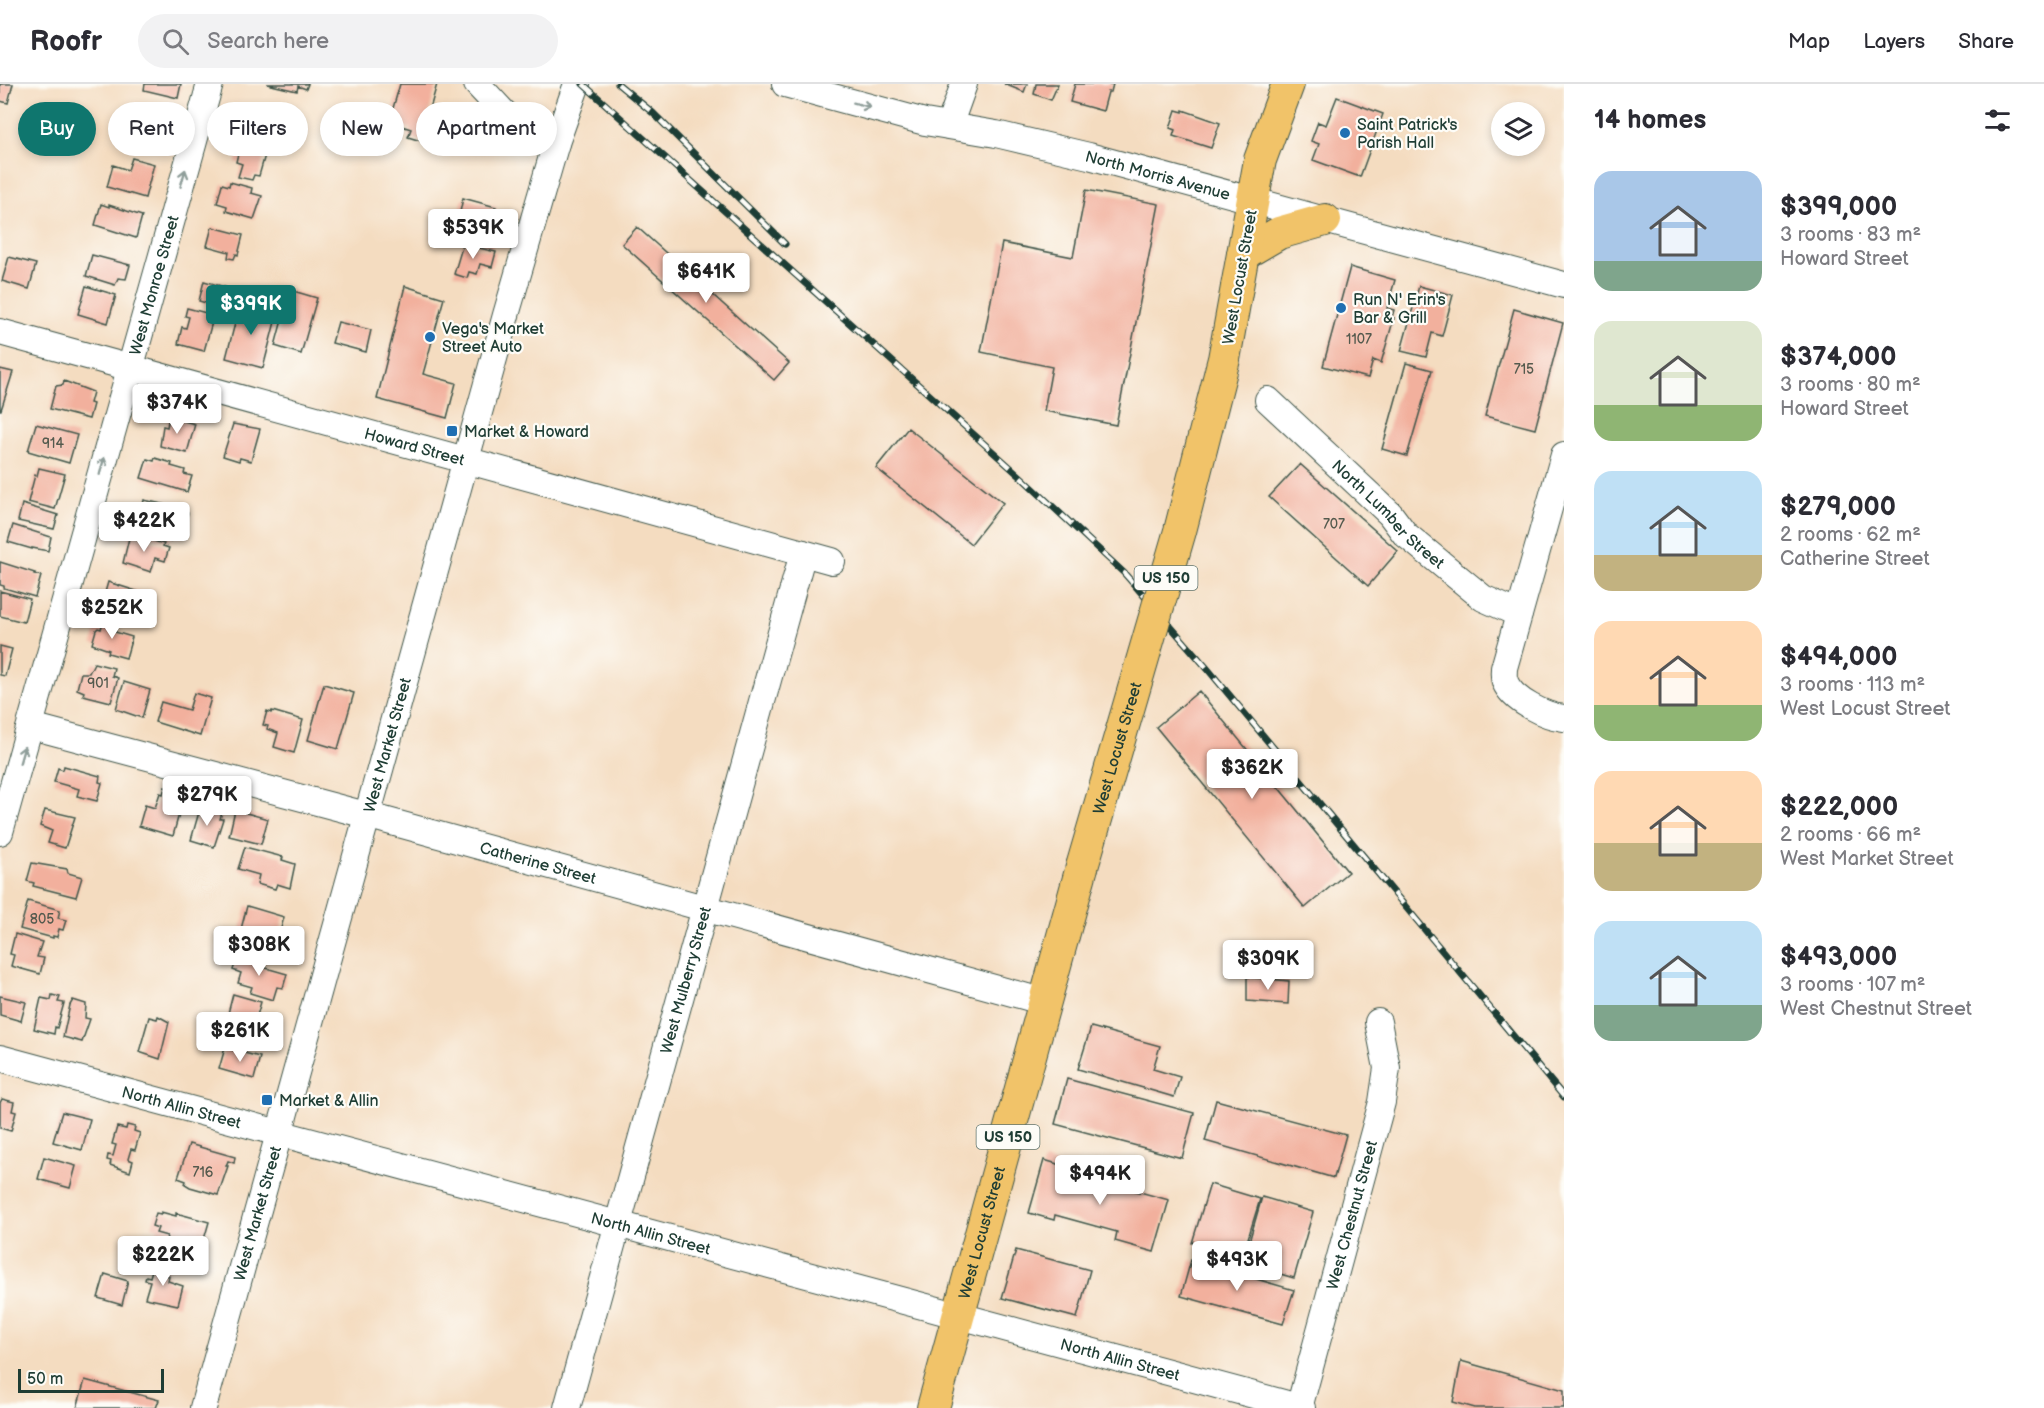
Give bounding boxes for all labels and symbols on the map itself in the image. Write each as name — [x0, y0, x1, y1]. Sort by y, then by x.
one-way arrow — [852, 100, 871, 111]
place label: Saint Patrick's Parish Hall — [1357, 116, 1458, 153]
marker: Saint Patrick's Parish Hall — [1338, 126, 1352, 140]
street label: North Morris Avenue — [1083, 147, 1233, 205]
one-way arrow — [178, 168, 189, 187]
street label: West Locust Street — [1219, 208, 1262, 346]
pin: $539K — [431, 209, 515, 260]
street label: West Monroe Street — [126, 213, 184, 358]
pin: $641K — [664, 253, 748, 304]
pin: $399K — [209, 285, 293, 336]
place label: Run N' Erin's Bar & Grill — [1353, 291, 1446, 328]
marker: Run N' Erin's Bar & Grill — [1334, 301, 1348, 315]
place label: Vega's Market Street Auto — [442, 320, 544, 357]
marker: Vega's Market Street Auto — [423, 330, 437, 344]
house number: 1107 — [1346, 331, 1372, 348]
house number: 715 — [1514, 361, 1534, 378]
pin: $374K — [135, 384, 219, 435]
place label: Market & Howard — [464, 423, 589, 442]
marker: Market & Howard — [445, 424, 459, 438]
street label: Howard Street — [362, 425, 466, 470]
house number: 914 — [42, 435, 64, 452]
one-way arrow — [97, 457, 108, 476]
street label: North Lumber Street — [1327, 457, 1448, 573]
pin: $422K — [102, 502, 186, 553]
house number: 707 — [1323, 516, 1345, 533]
road number: US 150 — [1134, 566, 1198, 590]
pin: $252K — [70, 589, 154, 640]
house number: 901 — [87, 675, 109, 692]
street label: West Market Street — [361, 676, 416, 815]
street label: West Locust Street — [1090, 680, 1146, 817]
one-way arrow — [17, 746, 28, 765]
pin: $362K — [1210, 749, 1294, 800]
pin: $279K — [165, 776, 249, 827]
street label: Catherine Street — [477, 839, 598, 889]
street label: West Mulberry Street — [657, 905, 716, 1056]
house number: 805 — [30, 911, 54, 928]
pin: $308K — [217, 926, 301, 977]
pin: $309K — [1226, 940, 1310, 991]
pin: $261K — [198, 1012, 282, 1063]
street label: North Allin Street — [119, 1083, 243, 1133]
place label: Market & Allin — [279, 1092, 379, 1111]
marker: Market & Allin — [260, 1093, 274, 1107]
road number: US 150 — [976, 1125, 1040, 1149]
street label: West Chestnut Street — [1324, 1139, 1382, 1292]
street label: West Market Street — [231, 1144, 286, 1283]
pin: $494K — [1058, 1155, 1142, 1206]
house number: 716 — [193, 1164, 214, 1181]
street label: West Locust Street — [955, 1165, 1010, 1301]
street label: North Allin Street — [589, 1209, 712, 1260]
pin: $222K — [121, 1236, 205, 1287]
pin: $493K — [1195, 1241, 1279, 1292]
street label: North Allin Street — [1058, 1335, 1182, 1386]
scale bar — [18, 1366, 164, 1394]

